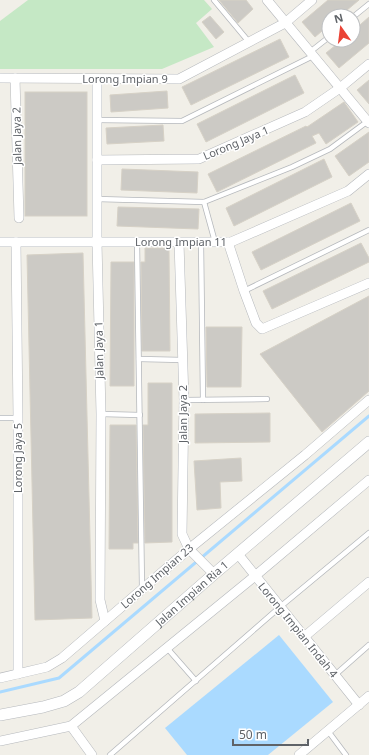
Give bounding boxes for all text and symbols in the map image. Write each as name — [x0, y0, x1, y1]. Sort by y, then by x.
north arrow — [321, 8, 361, 48]
text: N — [332, 9, 345, 26]
street label: Lorong Impian 9 — [82, 71, 168, 86]
street label: Jalan Jaya 2 — [8, 107, 25, 166]
street label: Lorong Jaya 1 — [201, 122, 271, 163]
street label: Lorong Impian 11 — [135, 234, 227, 249]
street label: Jalan Jaya 1 — [90, 321, 107, 380]
street label: Jalan Jaya 2 — [175, 385, 190, 444]
street label: Lorong Jaya 5 — [10, 423, 25, 493]
street label: Lorong Impian 23 — [117, 540, 196, 611]
street label: Jalan Impian Ria 1 — [151, 557, 231, 630]
street label: Lorong Impian Indah 4 — [255, 579, 342, 681]
scale bar — [233, 721, 308, 747]
text: 50 m — [239, 726, 267, 743]

